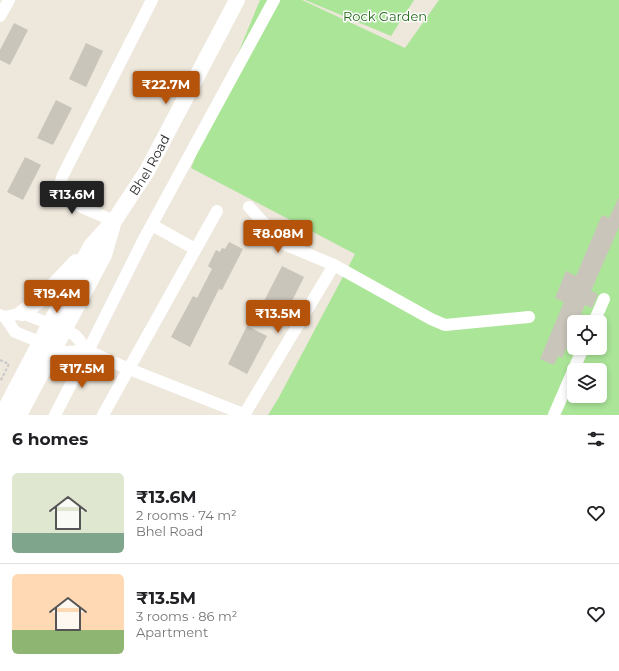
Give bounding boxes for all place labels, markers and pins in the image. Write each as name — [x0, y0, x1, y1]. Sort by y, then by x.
pin: ₹22.7M — [133, 71, 199, 105]
pin: ₹13.6M — [39, 181, 105, 215]
pin: ₹8.08M — [245, 220, 311, 254]
pin: ₹19.4M — [24, 280, 90, 314]
pin: ₹13.5M — [245, 300, 311, 334]
pin: ₹17.5M — [49, 355, 115, 389]

